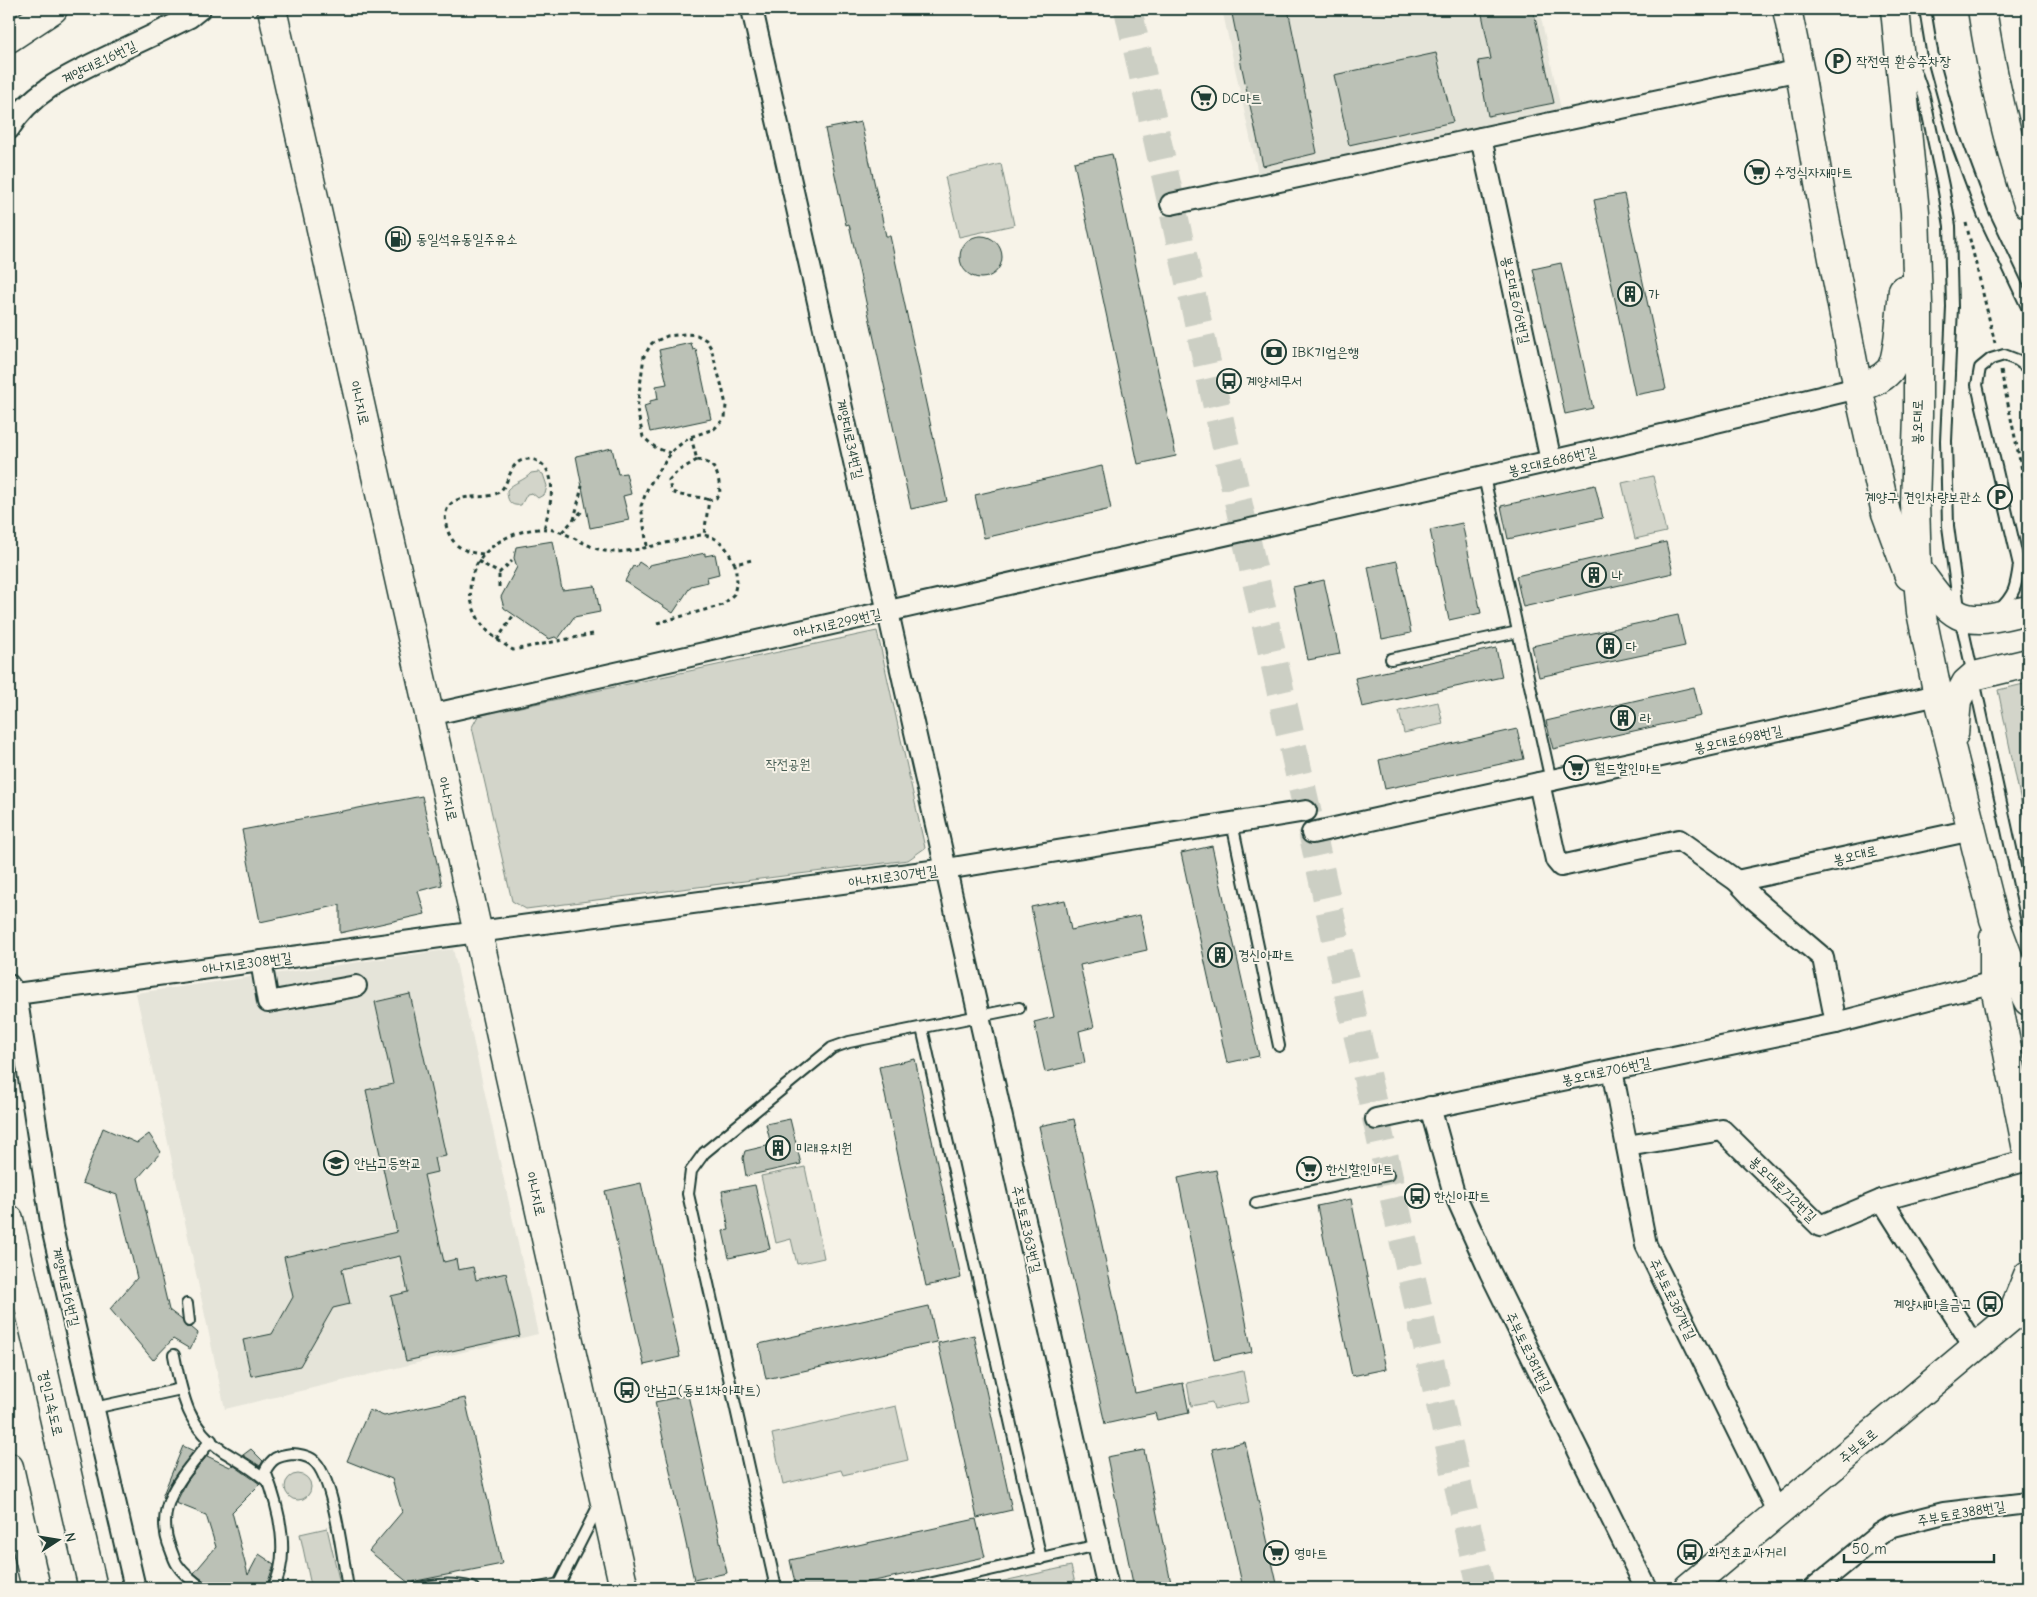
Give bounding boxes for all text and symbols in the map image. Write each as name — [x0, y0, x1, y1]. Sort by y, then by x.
street label: 계양대로16번길 — [59, 37, 140, 88]
parking icon: 작전역 환승주차장 — [1825, 48, 1851, 74]
place label: 작전역 환승주차장 — [1856, 53, 1952, 70]
supermarket icon: DC마트 — [1191, 85, 1217, 111]
place label: DC마트 — [1222, 90, 1262, 107]
supermarket icon: 수정식자재마트 — [1744, 159, 1770, 185]
place label: 수정식자재마트 — [1774, 164, 1853, 181]
fuel station icon: 동일석유동일주유소 — [385, 226, 411, 252]
place label: 동일석유동일주유소 — [416, 231, 517, 248]
street label: 봉오대로676번길 — [1498, 255, 1533, 346]
building icon: 가 — [1617, 281, 1643, 307]
place label: 가 — [1648, 286, 1660, 303]
bank icon: IBK기업은행 — [1261, 339, 1287, 365]
place label: IBK기업은행 — [1292, 344, 1359, 361]
bus stop icon: 계양세무서 — [1216, 368, 1242, 394]
place label: 계양세무서 — [1246, 373, 1302, 390]
street label: 아나지로 — [346, 379, 373, 427]
street label: 계양대로34번길 — [832, 398, 867, 481]
street label: 봉오대로 — [1909, 399, 1926, 445]
street label: 봉오대로686번길 — [1506, 443, 1599, 480]
parking icon: 계양구 견인차량보관소 — [1987, 484, 2013, 510]
place label: 계양구 견인차량보관소 — [1865, 489, 1982, 506]
building icon: 나 — [1581, 562, 1607, 588]
place label: 나 — [1612, 567, 1623, 584]
street label: 아나지로299번길 — [791, 605, 883, 642]
building icon: 다 — [1596, 633, 1622, 659]
place label: 다 — [1626, 638, 1637, 655]
building icon: 라 — [1610, 705, 1636, 731]
place label: 라 — [1640, 710, 1652, 727]
street label: 봉오대로698번길 — [1692, 722, 1785, 757]
supermarket icon: 월드할인마트 — [1563, 755, 1589, 781]
park label: 작전공원 — [765, 756, 811, 773]
place label: 월드할인마트 — [1594, 760, 1662, 777]
street label: 아나지로 — [434, 775, 461, 823]
street label: 봉오대로 — [1831, 842, 1879, 869]
street label: 아나지로307번길 — [847, 862, 939, 891]
building icon: 경신아파트 — [1207, 942, 1233, 968]
place label: 경신아파트 — [1238, 947, 1294, 964]
street label: 아나지로308번길 — [201, 949, 294, 978]
street label: 봉오대로706번길 — [1560, 1054, 1653, 1089]
building icon: 미래유치원 — [765, 1135, 791, 1161]
place label: 미래유치원 — [796, 1140, 852, 1157]
school or university icon: 안남고등학교 — [323, 1150, 349, 1176]
street label: 봉오대로712번길 — [1745, 1153, 1820, 1226]
place label: 안남고등학교 — [354, 1155, 422, 1172]
supermarket icon: 한신할인마트 — [1296, 1156, 1322, 1182]
place label: 한신할인마트 — [1326, 1161, 1394, 1178]
street label: 아나지로 — [522, 1170, 549, 1218]
bus stop icon: 한신아파트 — [1404, 1183, 1430, 1209]
street label: 주부토로363번길 — [1008, 1184, 1045, 1275]
place label: 한신아파트 — [1434, 1188, 1490, 1205]
street label: 계양대로16번길 — [48, 1246, 83, 1329]
street label: 주부토로387번길 — [1646, 1256, 1700, 1343]
bus stop icon: 계양새마을금고 — [1977, 1291, 2003, 1317]
place label: 계양새마을금고 — [1893, 1296, 1972, 1313]
street label: 주부토로381번길 — [1502, 1309, 1556, 1396]
street label: 경인고속도로 — [35, 1368, 66, 1438]
bus stop icon: 안남고(동보1차아파트) — [614, 1377, 640, 1403]
place label: 안남고(동보1차아파트) — [644, 1382, 761, 1399]
street label: 주부토로 — [1836, 1425, 1881, 1467]
street label: 주부토로388번길 — [1916, 1497, 2007, 1530]
north arrow — [32, 1514, 82, 1564]
text: N — [61, 1531, 79, 1544]
scale bar — [1844, 1532, 1994, 1564]
bus stop icon: 화전초교사거리 — [1677, 1539, 1703, 1565]
supermarket icon: 영마트 — [1263, 1540, 1289, 1566]
text: 50 m — [1852, 1540, 1887, 1558]
place label: 화전초교사거리 — [1708, 1544, 1787, 1561]
place label: 영마트 — [1294, 1545, 1328, 1562]

